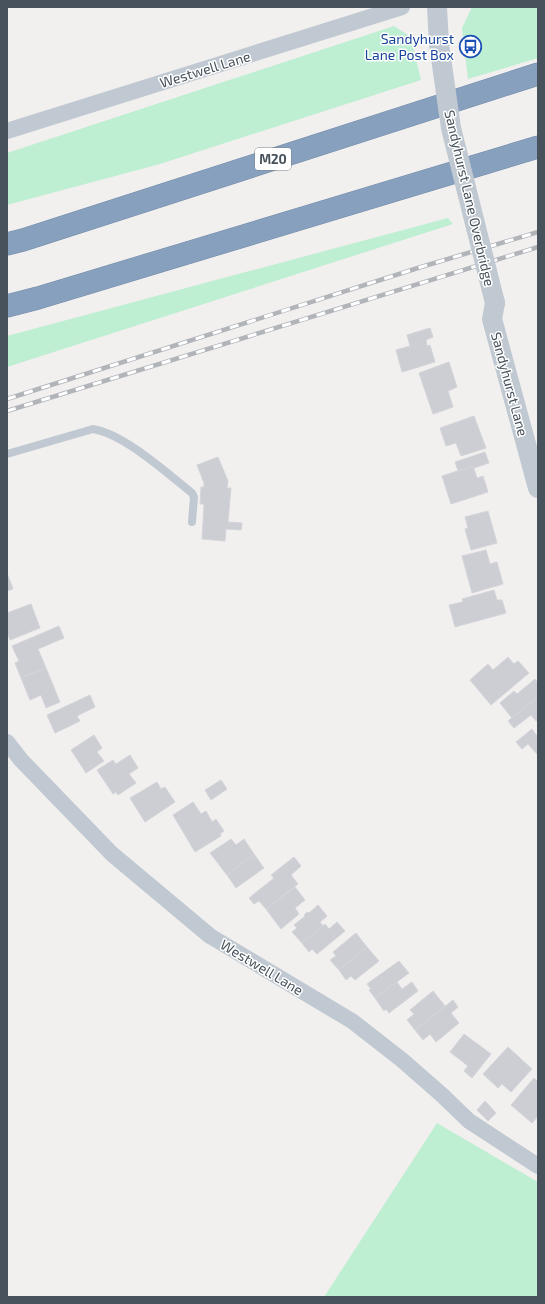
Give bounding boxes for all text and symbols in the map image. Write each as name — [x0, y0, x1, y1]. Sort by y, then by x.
place label: Sandyhurst Lane Post Box — [365, 30, 455, 63]
bus stop icon: Sandyhurst Lane Post Box — [457, 33, 483, 59]
street label: Westwell Lane — [158, 47, 252, 91]
street label: Sandyhurst Lane Overbridge — [441, 108, 499, 288]
road number: M20 — [255, 148, 291, 170]
street label: Sandyhurst Lane — [488, 330, 532, 438]
street label: Westwell Lane — [217, 936, 307, 998]

